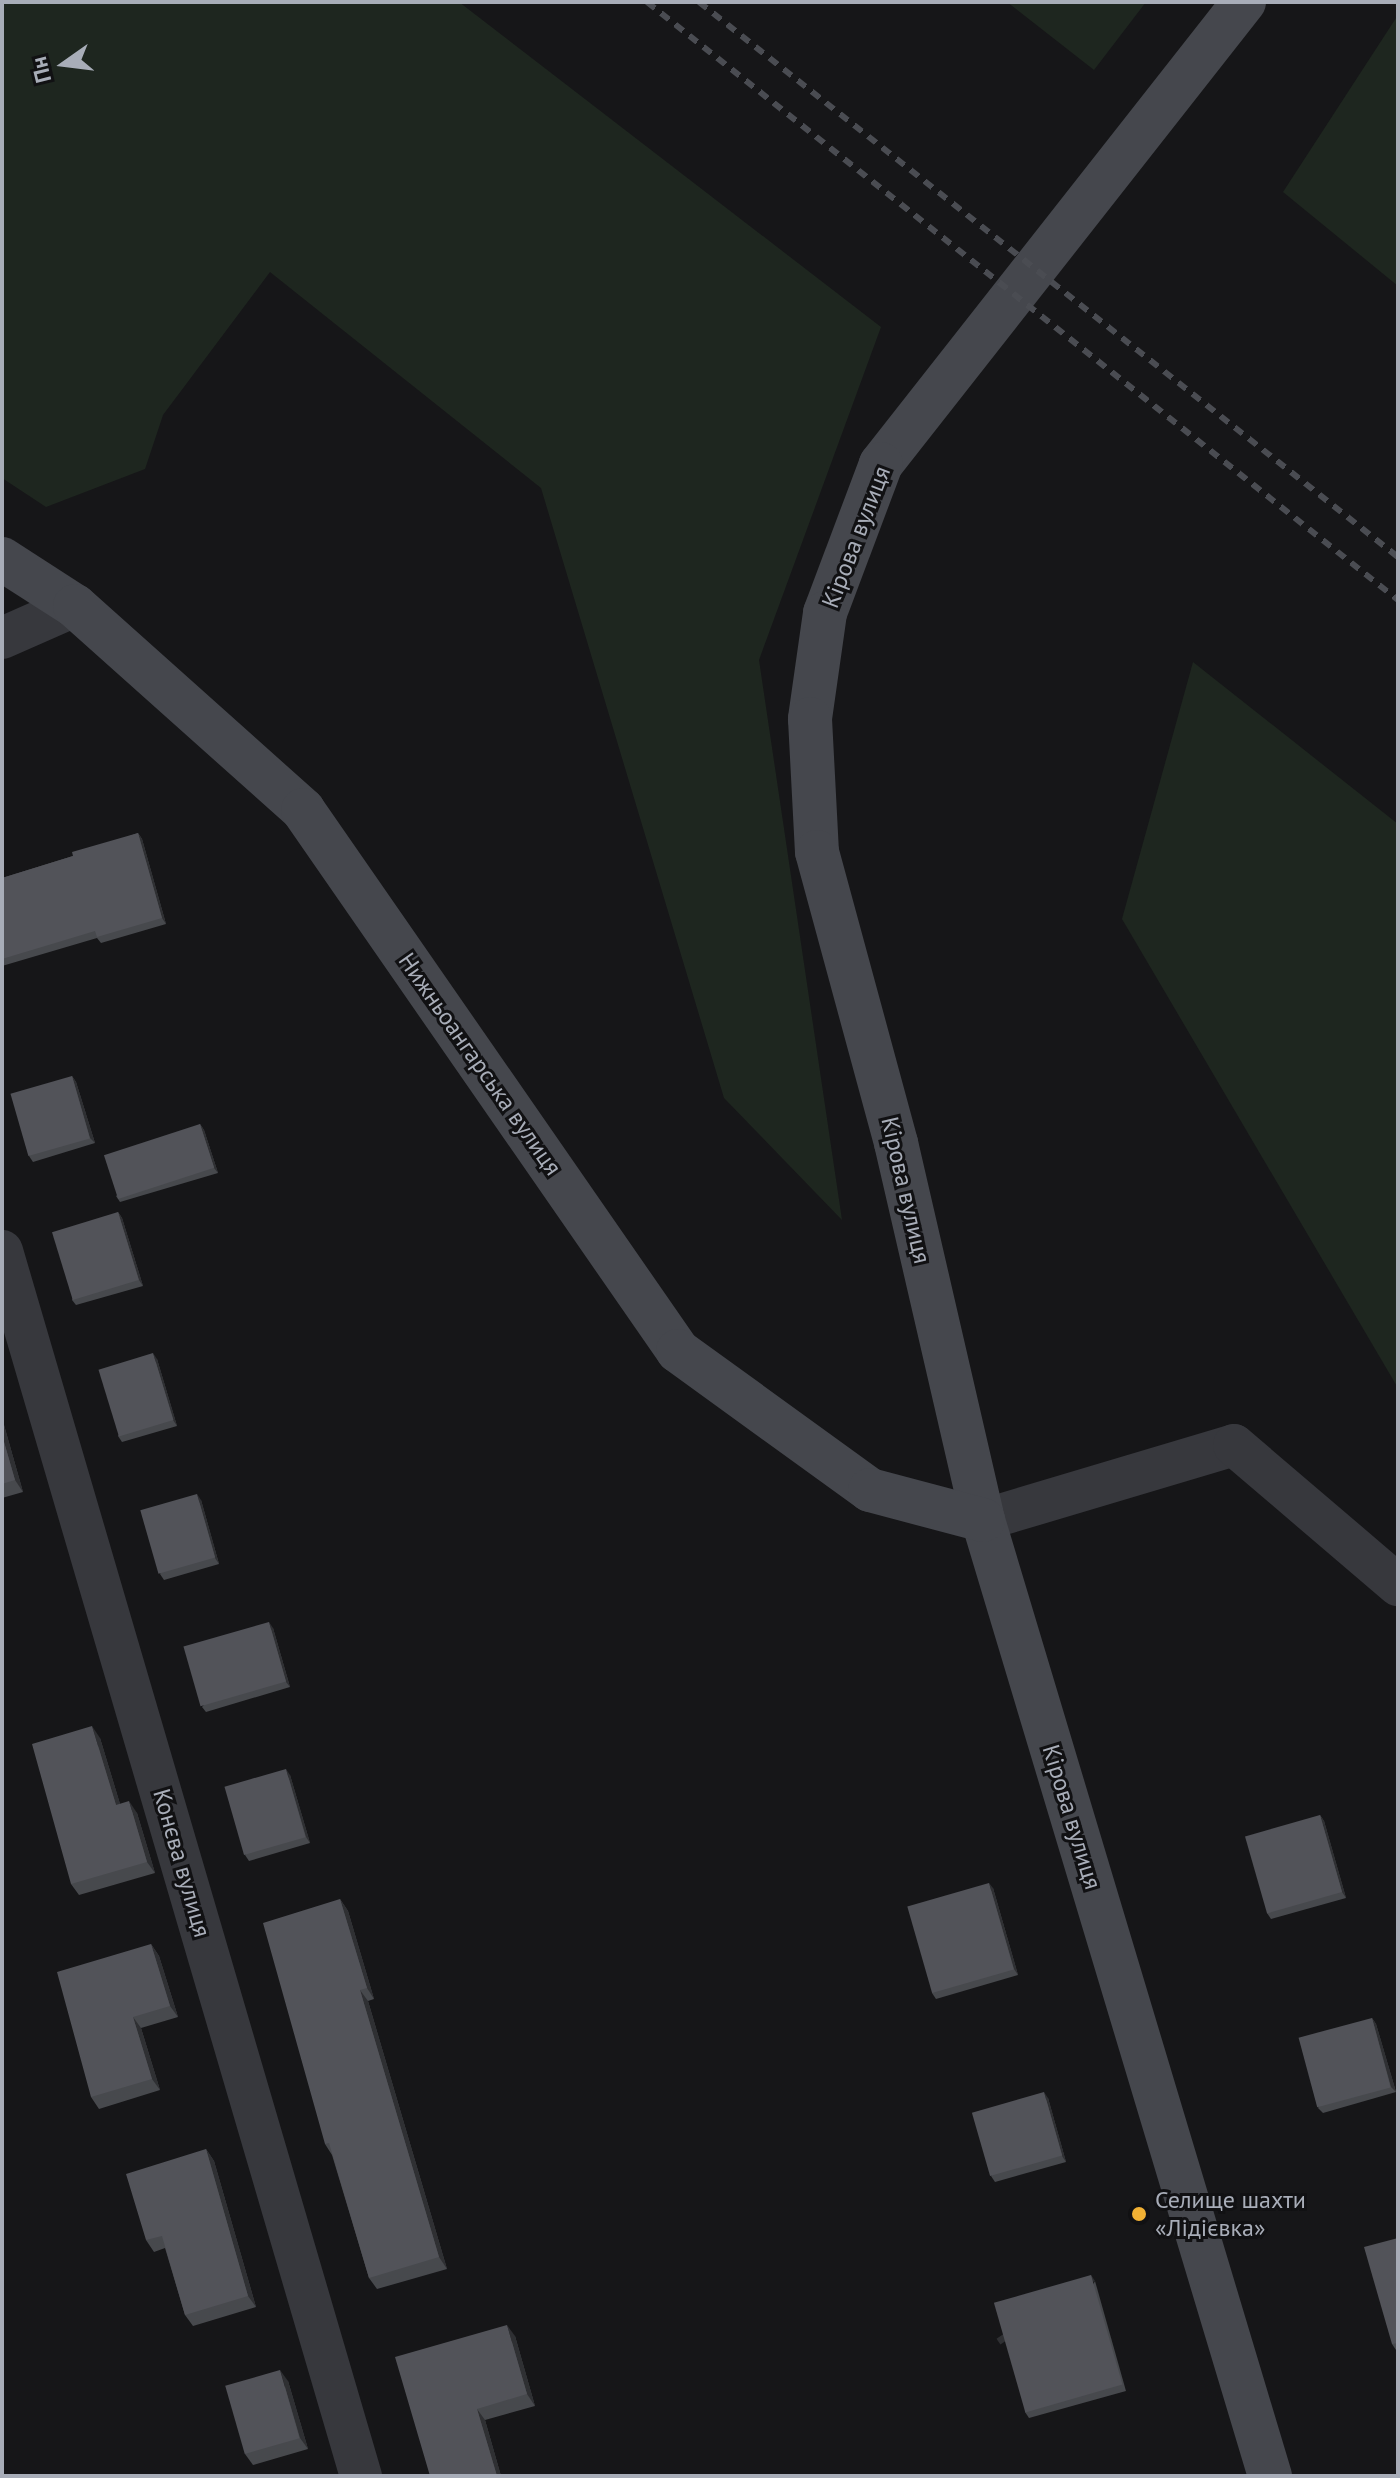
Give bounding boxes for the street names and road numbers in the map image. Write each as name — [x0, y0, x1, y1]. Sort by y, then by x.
street label: Кірова вулиця — [816, 462, 896, 612]
street label: Нижньоангарська вулиця — [392, 947, 568, 1181]
street label: Кірова вулиця — [875, 1114, 937, 1266]
street label: Кірова вулиця — [1036, 1741, 1108, 1893]
street label: Конєва вулиця — [147, 1785, 217, 1941]

